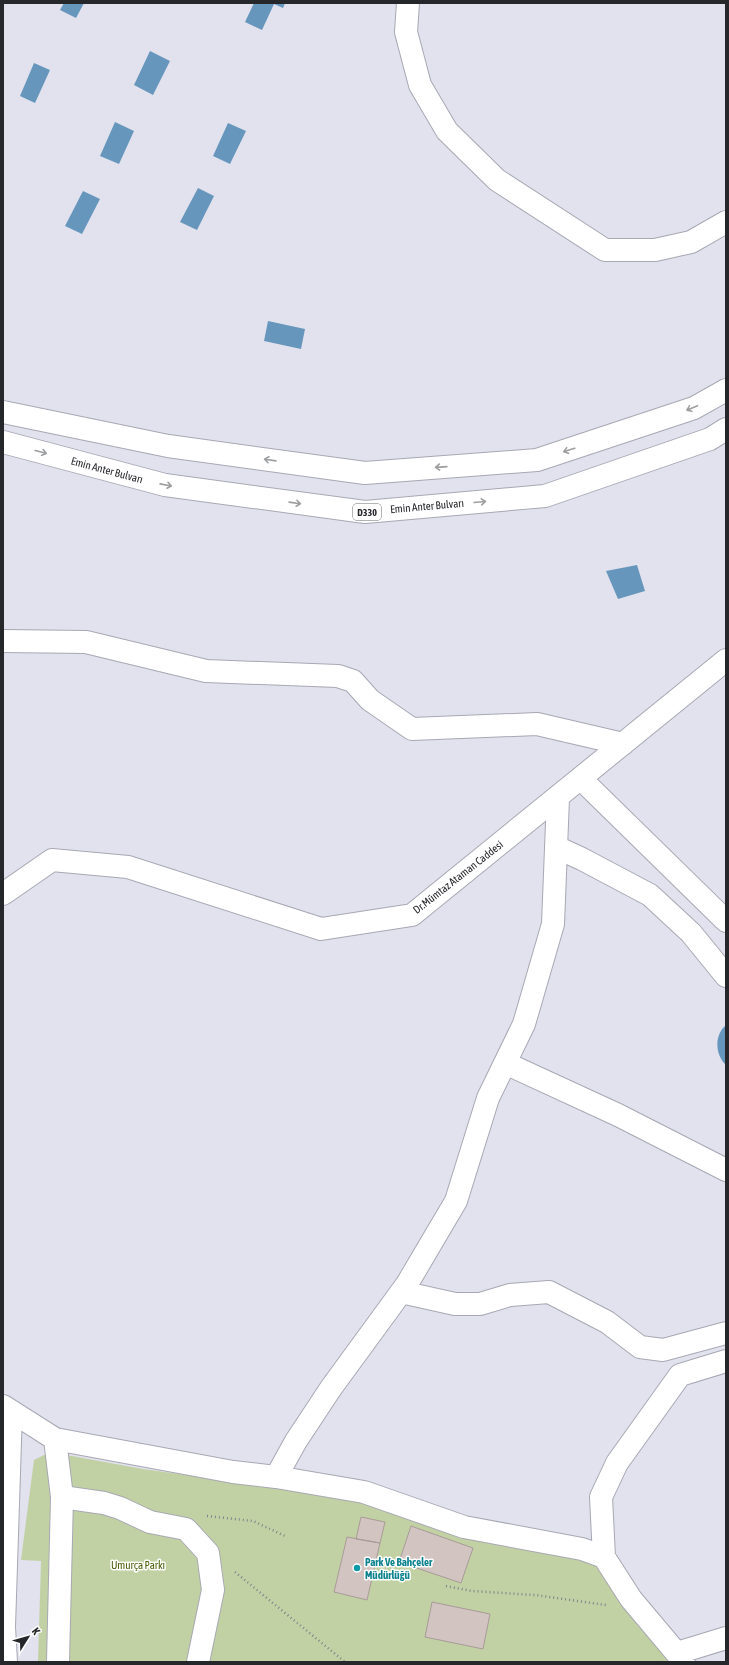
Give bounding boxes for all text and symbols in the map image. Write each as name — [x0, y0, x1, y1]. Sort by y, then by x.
one-way arrow — [686, 405, 698, 413]
one-way arrow — [562, 447, 575, 454]
one-way arrow — [34, 449, 47, 456]
street label: Emin Anter Bulvarı — [70, 455, 144, 485]
one-way arrow — [264, 456, 277, 464]
one-way arrow — [435, 464, 448, 471]
one-way arrow — [159, 481, 172, 489]
street label: Emin Anter Bulvarı — [390, 497, 464, 515]
one-way arrow — [473, 498, 486, 505]
one-way arrow — [288, 499, 301, 507]
road number: D330 — [353, 504, 381, 520]
street label: Dr.Mümtaz Ataman Caddesi — [411, 838, 505, 916]
place label: Park Ve Bahçeler Müdürlüğü — [365, 1556, 433, 1581]
park label: Umurça Parkı — [111, 1559, 165, 1571]
marker: Park Ve Bahçeler Müdürlüğü — [352, 1563, 362, 1573]
north arrow — [8, 1617, 48, 1657]
text: K — [30, 1625, 43, 1637]

